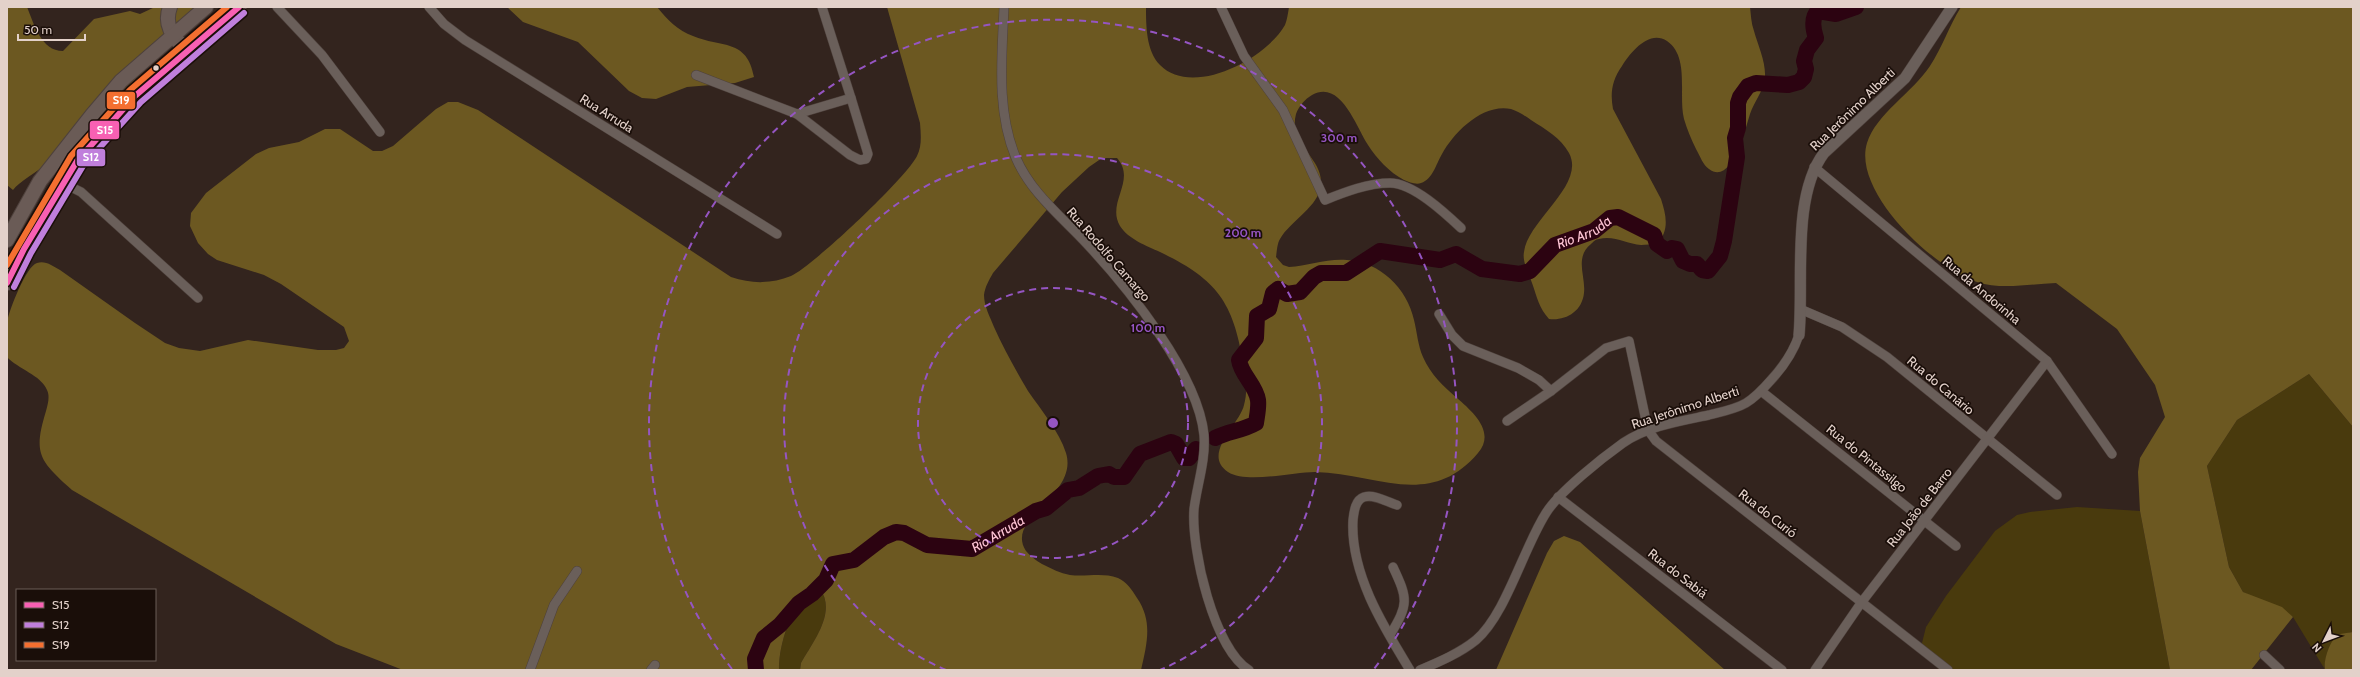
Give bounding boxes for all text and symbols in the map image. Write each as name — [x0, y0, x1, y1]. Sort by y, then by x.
scale bar — [18, 16, 85, 42]
text: 50 m — [24, 22, 52, 37]
unlabelled marker — [151, 63, 161, 73]
street label: Rua Jerônimo Alberti — [1806, 64, 1898, 154]
street label: Rua Arruda — [577, 90, 637, 136]
line badge: S19 — [106, 91, 136, 110]
text: S19 — [113, 93, 129, 107]
line badge: S15 — [89, 120, 120, 140]
text: S15 — [97, 123, 113, 137]
text: 300 m — [1321, 130, 1357, 145]
line badge: S12 — [76, 148, 106, 167]
text: S12 — [83, 150, 99, 164]
street label: Rua Rodolfo Camargo — [1064, 204, 1154, 304]
water label: Rio Arruda — [1554, 212, 1615, 253]
text: 200 m — [1225, 225, 1261, 240]
street label: Rua da Andorinha — [1940, 253, 2025, 328]
text: 100 m — [1131, 320, 1165, 335]
street label: Rua do Canário — [1904, 352, 1978, 418]
street label: Rua Jerônimo Alberti — [1629, 382, 1741, 432]
centre of rings — [1046, 416, 1060, 430]
street label: Rua do Pintassilgo — [1823, 421, 1911, 495]
street label: Rua João de Barro — [1883, 464, 1955, 550]
street label: Rua do Curió — [1736, 485, 1800, 541]
water label: Rio Arruda — [968, 511, 1028, 557]
street label: Rua do Sabiá — [1645, 545, 1711, 602]
legend — [16, 589, 156, 661]
text: S15 — [52, 597, 69, 612]
text: S12 — [52, 617, 69, 632]
north arrow — [2304, 621, 2344, 661]
text: S19 — [52, 637, 70, 652]
text: N — [2309, 640, 2324, 655]

